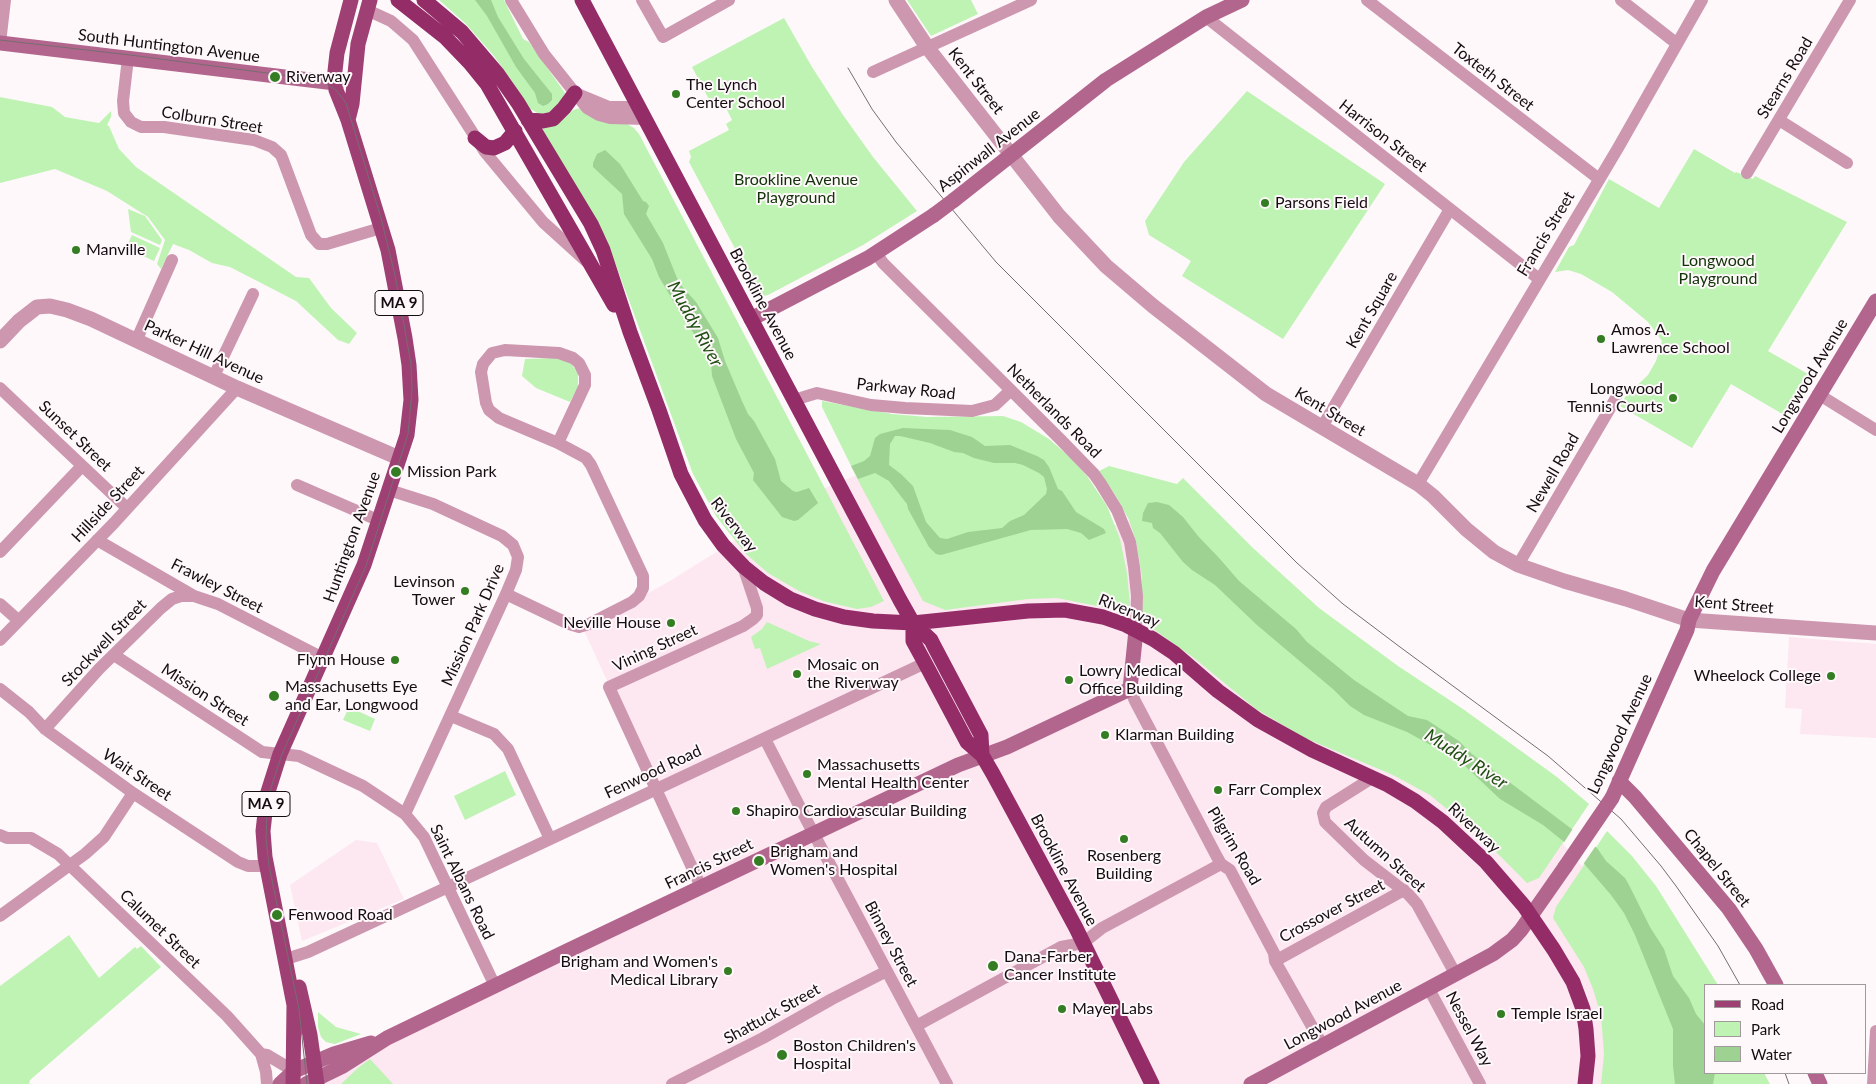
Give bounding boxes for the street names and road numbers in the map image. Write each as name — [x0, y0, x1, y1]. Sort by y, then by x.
street label: South Huntington Avenue — [77, 25, 261, 67]
street label: Stearns Road — [1753, 34, 1817, 122]
street label: Toxteth Street — [1448, 39, 1538, 115]
street label: Kent Street — [944, 44, 1008, 118]
street label: Harrison Street — [1335, 96, 1431, 176]
street label: Colburn Street — [160, 103, 264, 137]
street label: Aspinwall Avenue — [934, 104, 1044, 196]
street label: Francis Street — [1513, 188, 1579, 280]
street label: Brookline Avenue — [725, 245, 801, 363]
street label: Kent Square — [1342, 268, 1402, 352]
road number: MA 9 — [375, 290, 423, 316]
street label: Longwood Avenue — [1768, 315, 1852, 437]
street label: Parker Hill Avenue — [141, 316, 267, 388]
street label: Netherlands Road — [1003, 360, 1105, 462]
street label: Parkway Road — [856, 374, 956, 404]
street label: Kent Street — [1291, 383, 1369, 441]
street label: Sunset Street — [35, 397, 115, 475]
street label: Newell Road — [1523, 430, 1583, 516]
street label: Hillside Street — [68, 462, 148, 546]
street label: Huntington Avenue — [319, 469, 385, 605]
street label: Riverway — [707, 494, 761, 556]
street label: Frawley Street — [168, 555, 266, 617]
street label: Mission Park Drive — [437, 561, 509, 689]
street label: Riverway — [1095, 590, 1163, 632]
street label: Kent Street — [1694, 592, 1774, 618]
street label: Stockwell Street — [58, 595, 150, 691]
street label: Vining Street — [610, 620, 700, 676]
street label: Mission Street — [158, 660, 252, 730]
street label: Longwood Avenue — [1584, 671, 1656, 797]
street label: Fenwood Road — [601, 741, 705, 803]
street label: Wait Street — [99, 745, 175, 805]
road number: MA 9 — [242, 792, 290, 816]
street label: Riverway — [1444, 799, 1504, 857]
street label: Pilgrim Road — [1203, 803, 1265, 889]
street label: Brookline Avenue — [1026, 811, 1102, 929]
street label: Autumn Street — [1340, 814, 1430, 896]
street label: Saint Albans Road — [426, 821, 498, 943]
street label: Chapel Street — [1680, 825, 1754, 911]
street label: Francis Street — [662, 834, 756, 894]
street label: Crossover Street — [1276, 875, 1388, 947]
street label: Calumet Street — [116, 886, 204, 972]
street label: Binney Street — [860, 898, 922, 990]
street label: Longwood Avenue — [1281, 976, 1405, 1054]
street label: Shattuck Street — [720, 980, 824, 1048]
street label: Nessel Way — [1441, 988, 1497, 1070]

